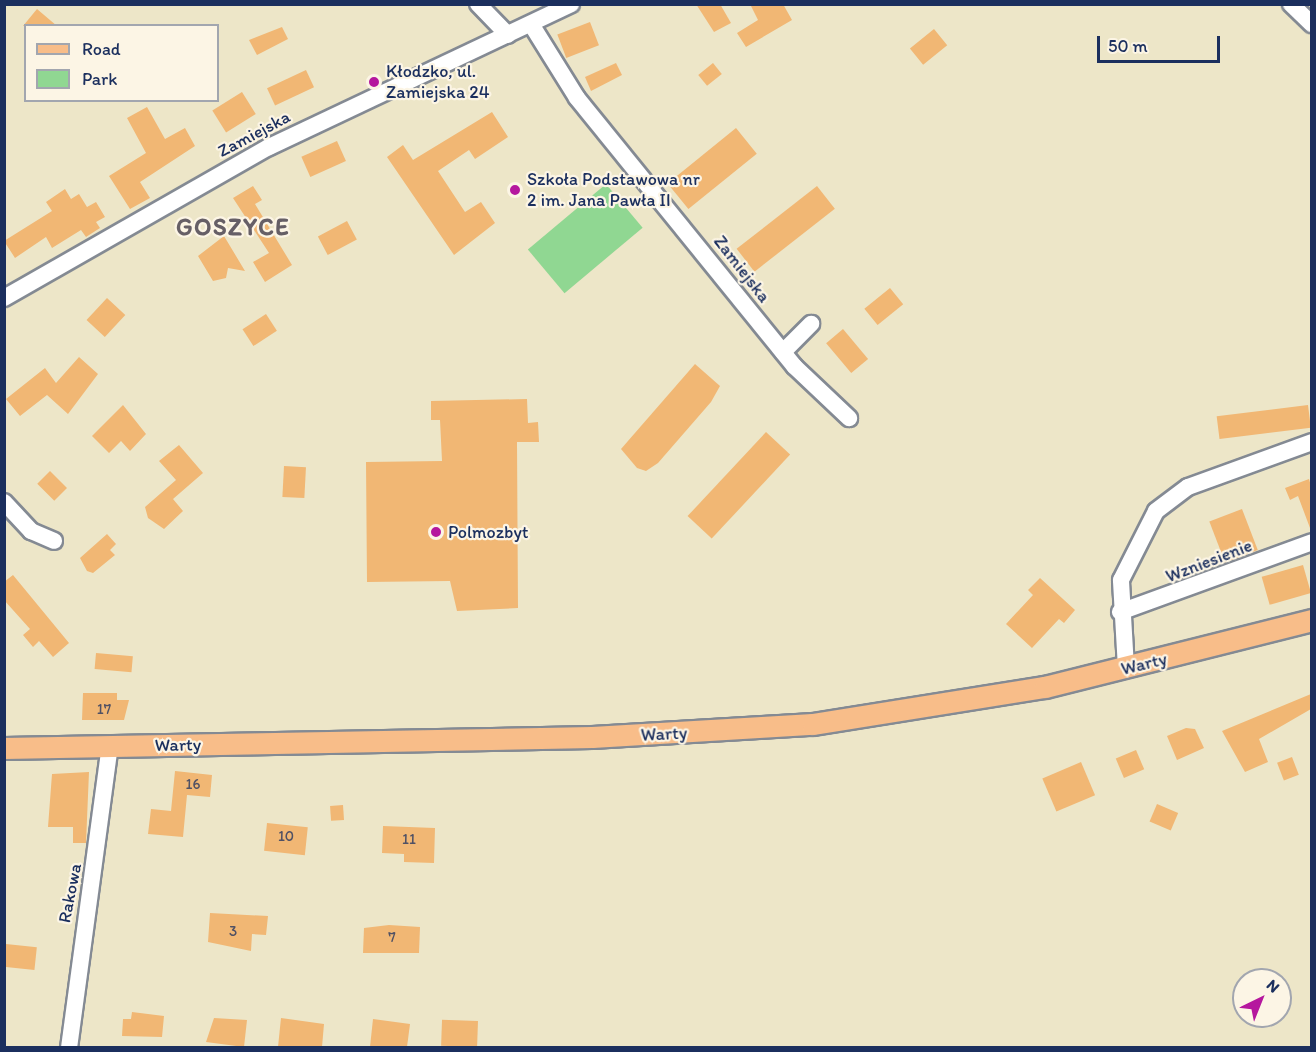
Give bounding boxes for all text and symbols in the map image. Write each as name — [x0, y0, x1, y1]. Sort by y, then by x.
legend — [24, 24, 219, 102]
scale bar — [1100, 24, 1223, 62]
text: 50 m — [1108, 35, 1148, 57]
text: Road — [82, 38, 121, 60]
place label: Kłodzko, ul. Zamiejska 24 — [386, 61, 490, 104]
text: Park — [82, 68, 117, 90]
marker: Kłodzko, ul. Zamiejska 24 — [367, 75, 381, 89]
street label: Zamiejska — [214, 106, 294, 162]
place label: Szkoła Podstawowa nr 2 im. Jana Pawła II — [527, 169, 698, 212]
marker: Szkoła Podstawowa nr 2 im. Jana Pawła II — [508, 183, 522, 197]
district label: GOSZYCE — [176, 213, 290, 241]
street label: Zamiejska — [709, 231, 775, 307]
place label: Polmozbyt — [448, 521, 529, 543]
marker: Polmozbyt — [429, 525, 443, 539]
street label: Wzniesienie — [1163, 535, 1255, 587]
street label: Warty — [1119, 648, 1169, 680]
house number: 17 — [97, 701, 111, 719]
street label: Warty — [640, 722, 688, 746]
street label: Warty — [155, 734, 201, 756]
house number: 16 — [186, 776, 200, 794]
house number: 10 — [278, 828, 294, 846]
house number: 11 — [402, 831, 416, 849]
street label: Rakowa — [54, 861, 86, 925]
house number: 3 — [229, 923, 237, 941]
house number: 7 — [388, 929, 396, 947]
north arrow — [1232, 968, 1292, 1028]
text: N — [1263, 975, 1284, 997]

